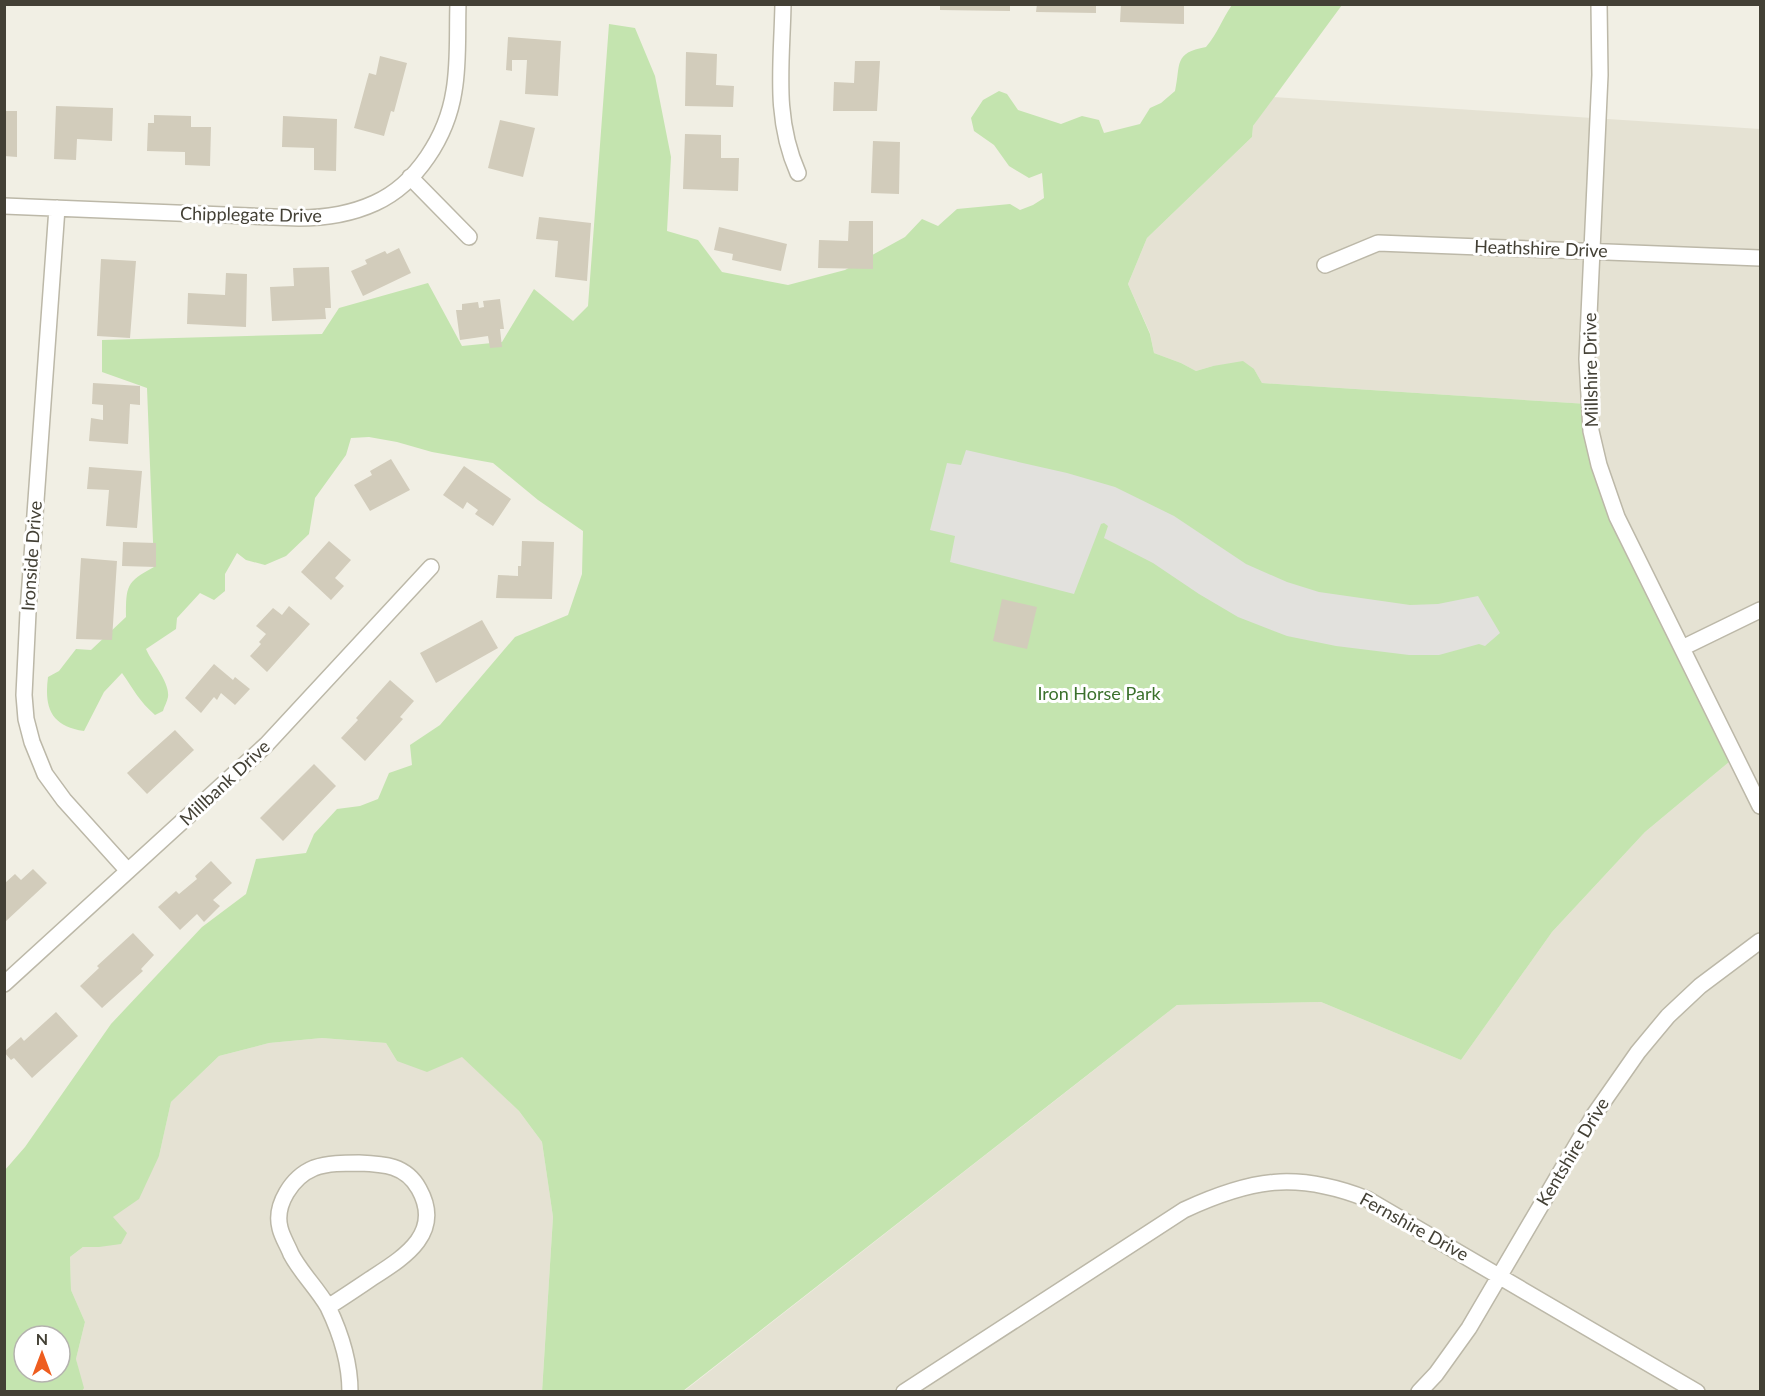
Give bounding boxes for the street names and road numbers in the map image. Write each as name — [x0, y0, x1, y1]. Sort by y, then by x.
street label: Chipplegate Drive — [180, 202, 322, 226]
street label: Heathshire Drive — [1474, 235, 1608, 261]
street label: Millshire Drive — [1578, 312, 1602, 428]
street label: Ironside Drive — [16, 500, 46, 612]
street label: Millbank Drive — [175, 735, 274, 830]
street label: Kentshire Drive — [1531, 1093, 1613, 1210]
street label: Fernshire Drive — [1356, 1187, 1473, 1265]

